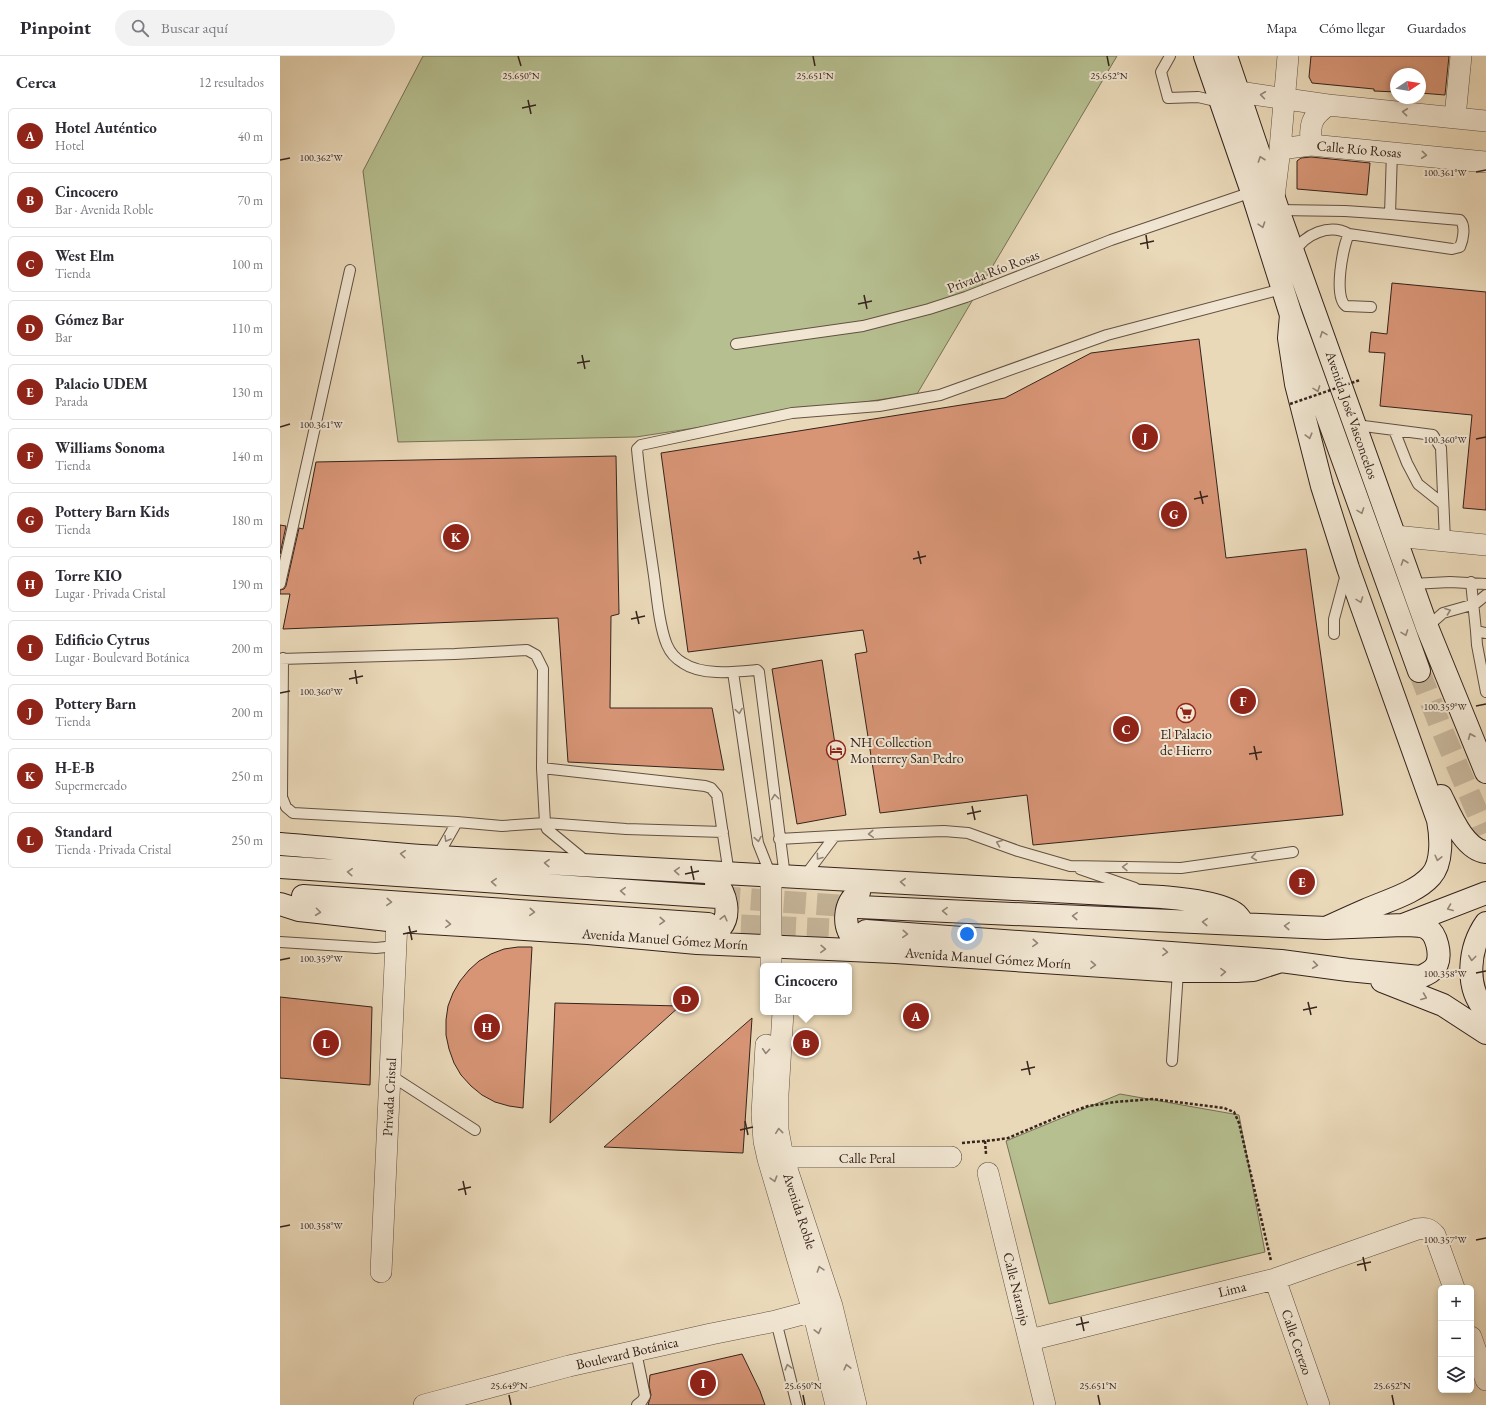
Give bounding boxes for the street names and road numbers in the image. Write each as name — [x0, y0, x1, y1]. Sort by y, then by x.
street label: Calle Río Rosas — [1316, 136, 1403, 162]
street label: Privada Río Rosas — [944, 245, 1042, 297]
street label: Avenida José Vasconcelos — [1321, 348, 1383, 482]
street label: Avenida Manuel Gómez Morín — [580, 924, 749, 954]
street label: Avenida Manuel Gómez Morín — [903, 943, 1072, 973]
street label: Privada Cristal — [378, 1057, 400, 1137]
street label: Calle Peral — [839, 1149, 896, 1167]
street label: Avenida Roble — [779, 1170, 821, 1252]
street label: Calle Naranjo — [999, 1250, 1035, 1328]
street label: Lima — [1216, 1277, 1248, 1301]
street label: Calle Cerezo — [1277, 1307, 1317, 1377]
street label: Boulevard Botánica — [574, 1332, 680, 1374]

